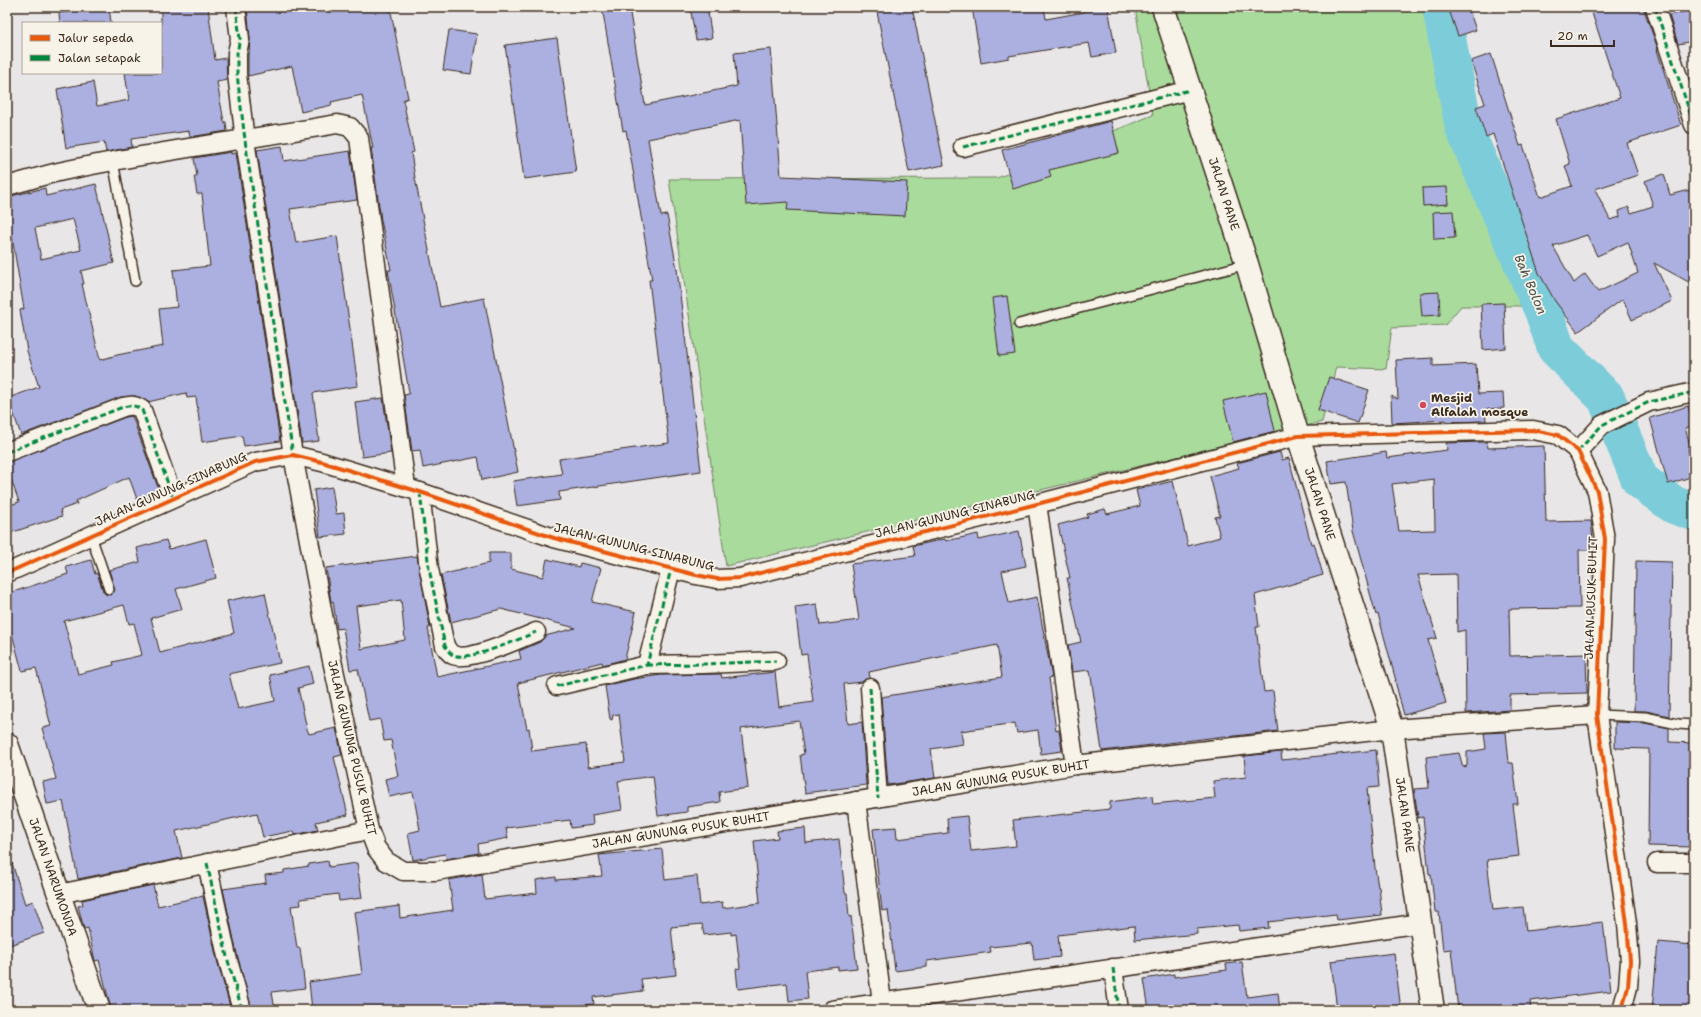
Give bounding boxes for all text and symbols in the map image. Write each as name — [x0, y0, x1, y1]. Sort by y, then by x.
legend — [22, 22, 162, 74]
scale bar — [1551, 22, 1614, 48]
text: 20 m — [1557, 28, 1588, 44]
text: Jalur sepeda — [58, 30, 134, 46]
text: Jalan setapak — [58, 50, 141, 66]
street label: JALAN PANE — [1205, 155, 1243, 233]
water label: Bah Bolon — [1510, 252, 1551, 317]
place label: Mesjid Alfalah mosque — [1431, 390, 1528, 420]
marker: Mesjid Alfalah mosque — [1418, 400, 1428, 410]
street label: JALAN GUNUNG SINABUNG — [93, 448, 249, 530]
street label: JALAN PANE — [1301, 465, 1339, 543]
street label: JALAN GUNUNG SINABUNG — [873, 486, 1037, 542]
street label: JALAN GUNUNG SINABUNG — [552, 519, 716, 575]
street label: JALAN PUSUK BUHIT — [1581, 535, 1601, 660]
street label: JALAN GUNUNG PUSUK BUHIT — [324, 659, 380, 838]
street label: JALAN GUNUNG PUSUK BUHIT — [911, 756, 1092, 800]
street label: JALAN PANE — [1392, 776, 1418, 854]
street label: JALAN GUNUNG PUSUK BUHIT — [591, 808, 772, 852]
street label: JALAN NARUMONDA — [25, 816, 81, 939]

